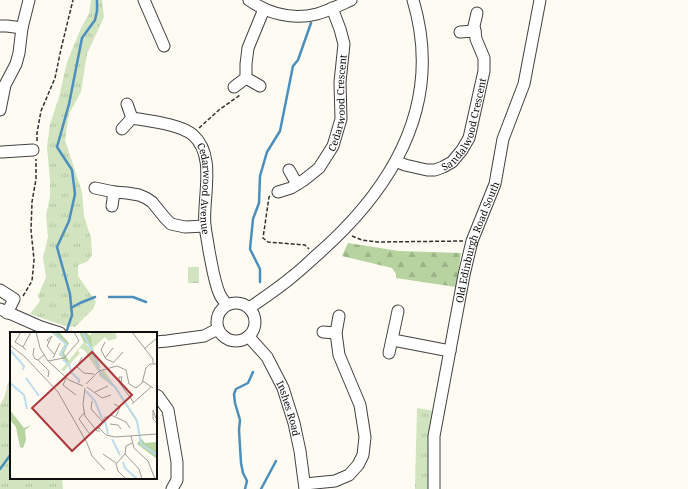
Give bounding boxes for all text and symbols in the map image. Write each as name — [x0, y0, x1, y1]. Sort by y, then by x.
street label: Cedarwood Crescent — [324, 53, 350, 154]
street label: Sandalwood Crescent — [439, 76, 489, 174]
street label: Cedarwood Avenue — [194, 140, 214, 236]
street label: Old Edinburgh Road South — [452, 179, 503, 304]
inset map — [10, 332, 157, 479]
street label: Inshes Road — [273, 378, 304, 437]

